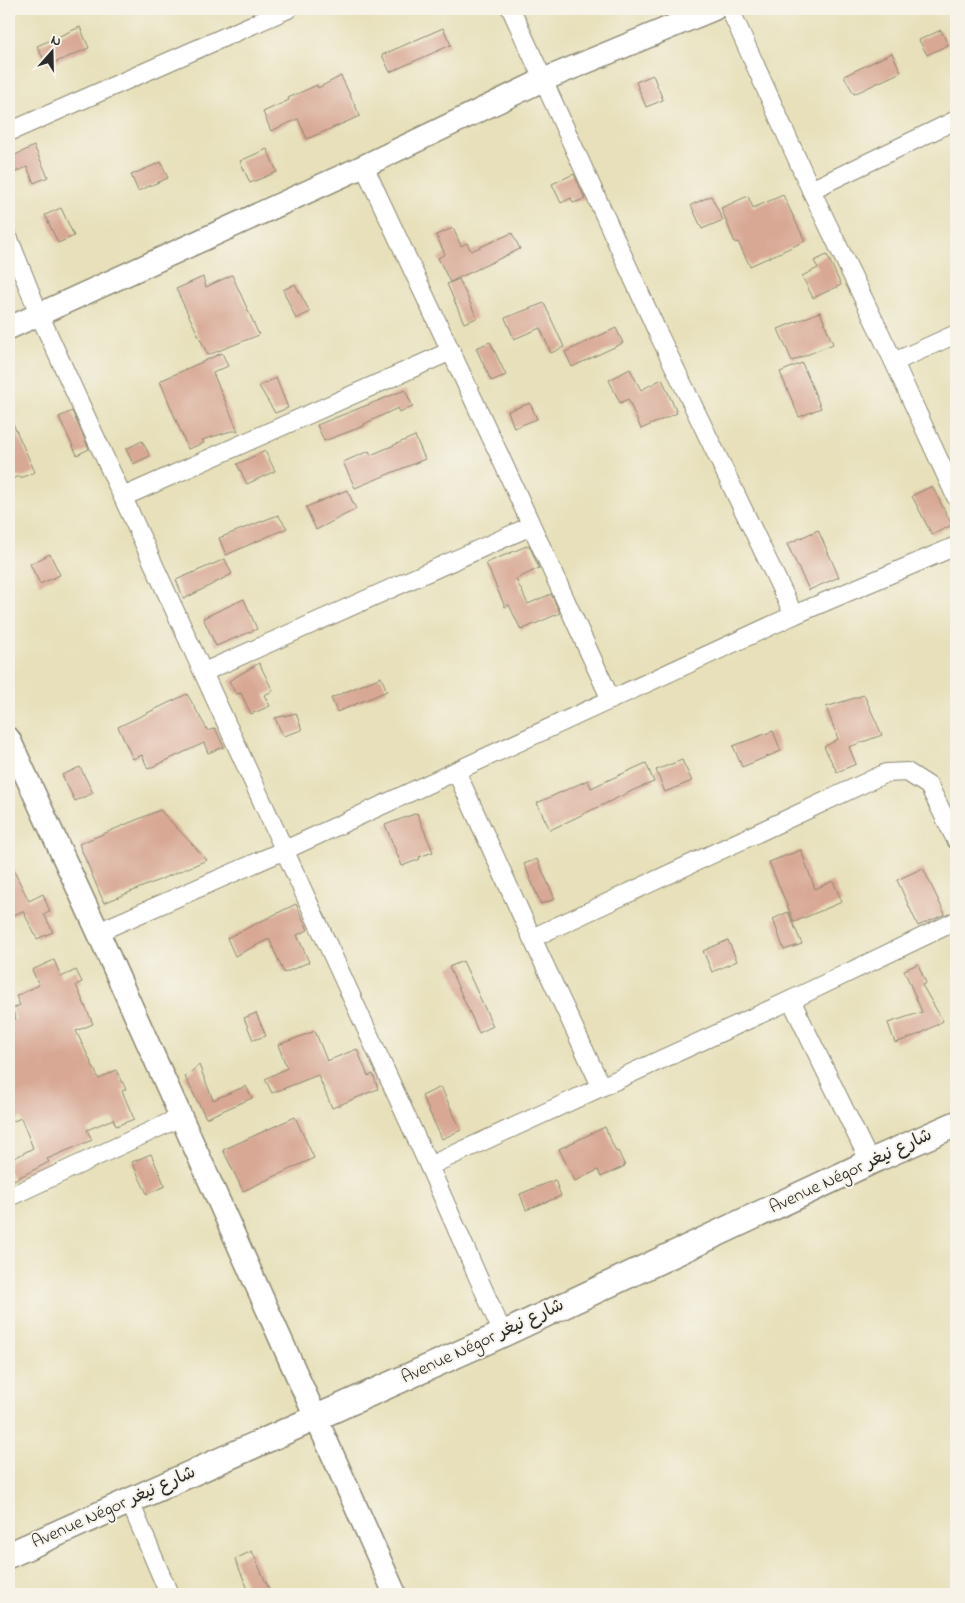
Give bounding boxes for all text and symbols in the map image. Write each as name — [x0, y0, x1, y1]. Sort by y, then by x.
north arrow — [28, 28, 78, 78]
text: N — [48, 30, 64, 53]
street label: Avenue Négor شارع نيغر — [765, 1123, 937, 1222]
street label: Avenue Négor شارع نيغر — [397, 1293, 569, 1392]
street label: Avenue Négor شارع نيغر — [28, 1460, 201, 1557]

